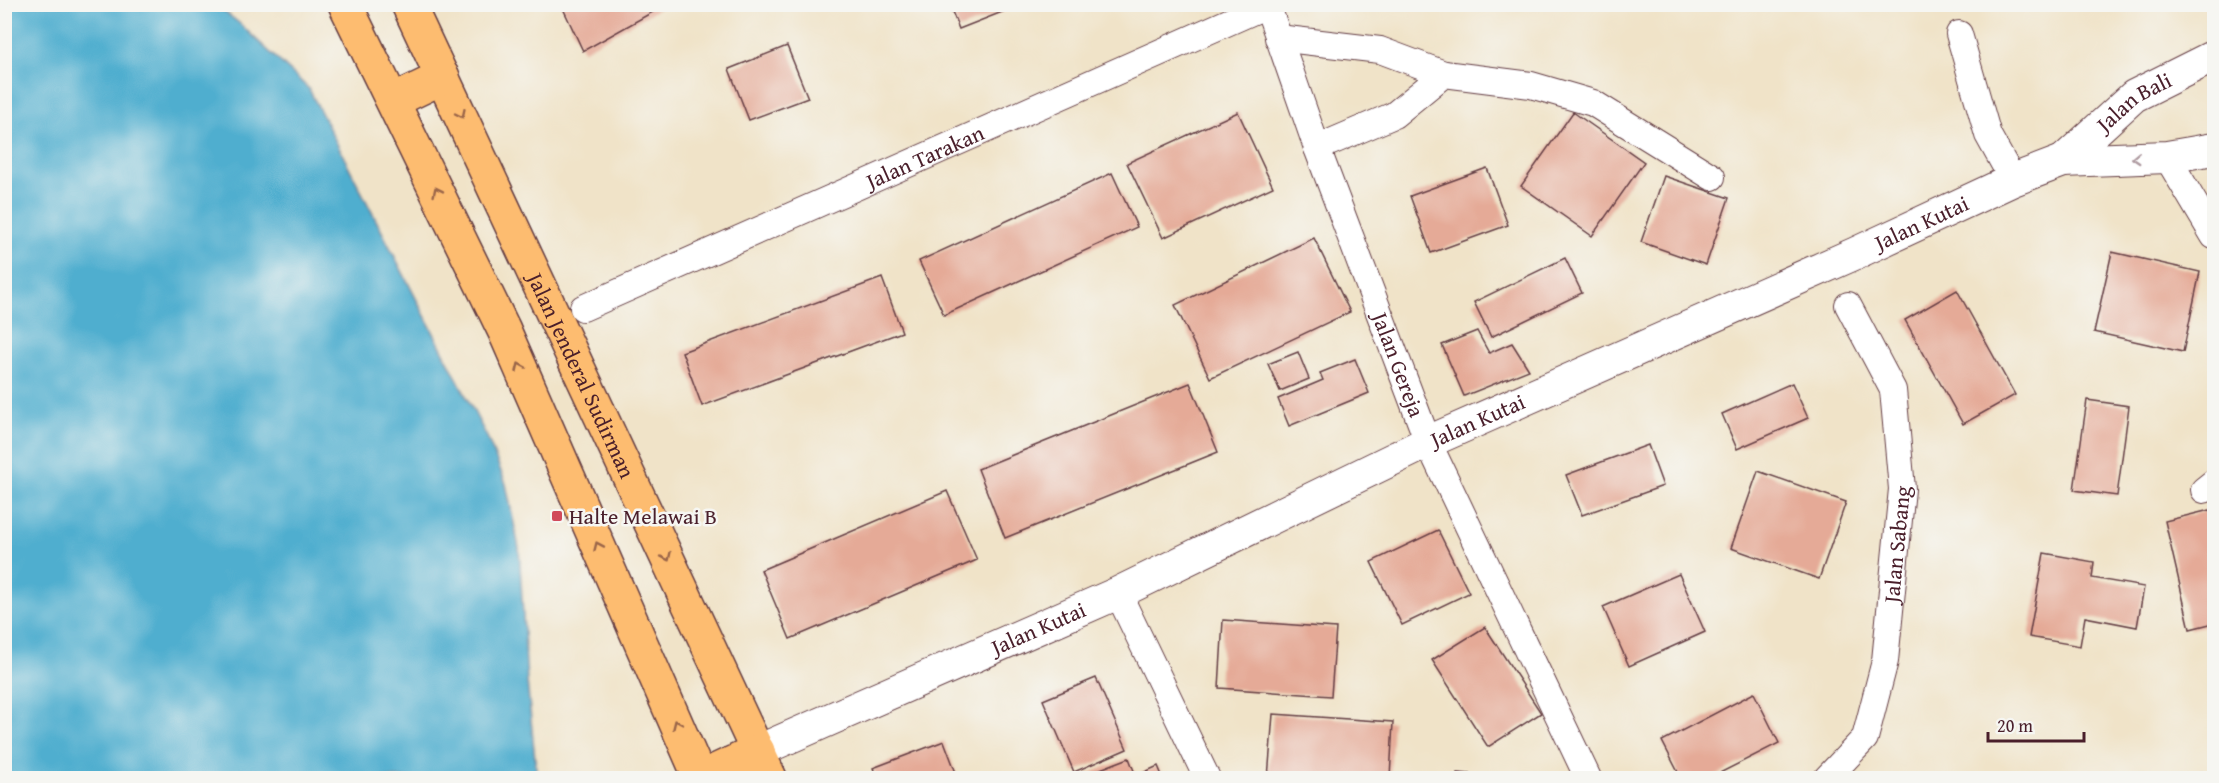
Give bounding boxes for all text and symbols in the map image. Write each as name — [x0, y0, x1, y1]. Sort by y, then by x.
street label: Jalan Bali — [2087, 64, 2177, 141]
one-way arrow — [453, 107, 465, 118]
street label: Jalan Tarakan — [858, 116, 990, 198]
one-way arrow — [2131, 152, 2140, 165]
one-way arrow — [432, 187, 444, 198]
street label: Jalan Kutai — [1866, 187, 1974, 260]
street label: Jalan Jenderal Sudirman — [519, 265, 644, 484]
street label: Jalan Gereja — [1363, 305, 1433, 422]
one-way arrow — [515, 363, 527, 374]
street label: Jalan Kutai — [1422, 385, 1530, 456]
street label: Jalan Sabang — [1875, 484, 1918, 607]
place label: Halte Melawai B — [569, 500, 717, 532]
marker: Halte Melawai B — [550, 509, 564, 523]
one-way arrow — [594, 541, 606, 552]
one-way arrow — [660, 550, 672, 561]
street label: Jalan Kutai — [983, 593, 1091, 664]
scale bar — [1988, 705, 2084, 743]
text: 20 m — [1997, 712, 2033, 739]
one-way arrow — [672, 720, 684, 731]

